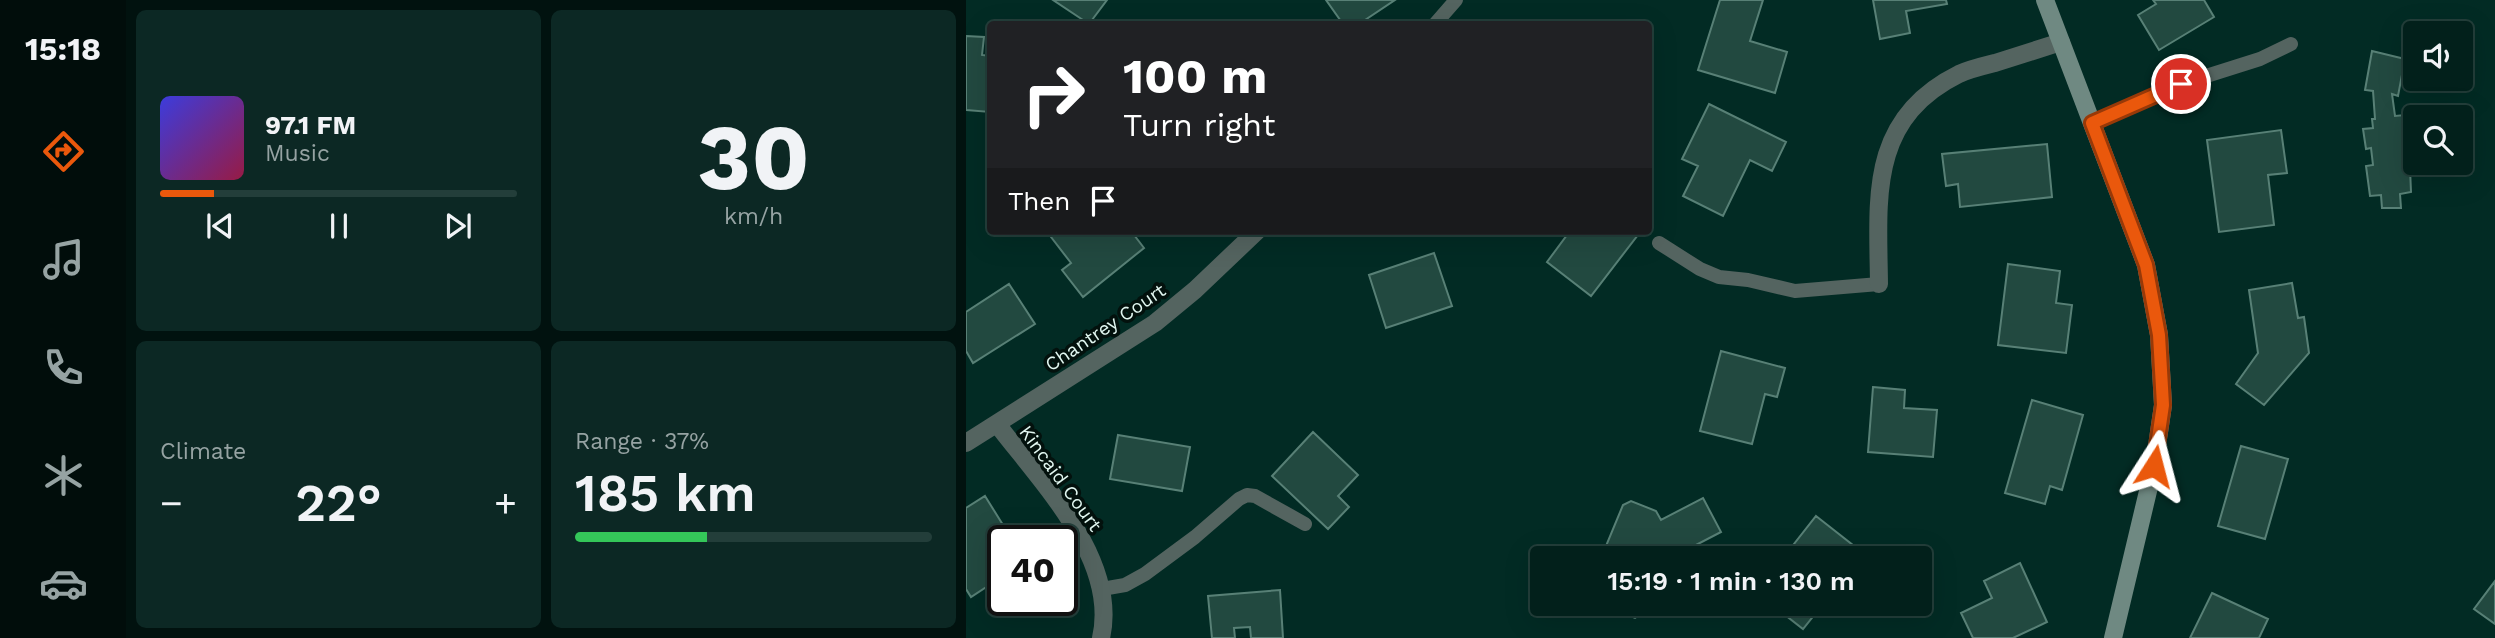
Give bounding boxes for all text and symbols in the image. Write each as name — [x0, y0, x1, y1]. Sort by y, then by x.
map controls — [2403, 21, 2473, 175]
button: sound — [2403, 21, 2473, 91]
text: 15:18 — [25, 30, 101, 68]
text: 100 m — [1123, 47, 1267, 105]
icon: right — [1008, 49, 1099, 140]
pin — [2151, 54, 2211, 114]
icon: arrive — [2162, 65, 2200, 103]
text: 30 — [697, 104, 810, 211]
button: search — [2403, 105, 2473, 175]
text: Turn right — [1123, 106, 1275, 144]
text: 97.1 FM — [265, 110, 356, 140]
icon: directions — [39, 127, 88, 176]
text: Music — [265, 140, 330, 167]
icon: arrive — [1084, 182, 1122, 220]
text: Then — [1008, 186, 1070, 216]
text: km/h — [724, 203, 783, 230]
icon: previous — [201, 207, 239, 245]
icon: pause — [320, 207, 358, 245]
icon: next — [439, 207, 477, 245]
icon: music — [39, 235, 88, 284]
street label: Chantrey Court — [1041, 279, 1170, 376]
icon: phone — [39, 343, 88, 392]
street label: Kincaid Court — [1014, 421, 1107, 536]
text: Range · 37% — [575, 428, 709, 455]
position arrow — [2117, 429, 2191, 503]
text: Climate — [160, 438, 246, 465]
icon: climate — [39, 451, 88, 500]
text: 185 km — [575, 463, 756, 524]
text: 22° — [295, 473, 382, 534]
text: − — [160, 481, 183, 525]
text: + — [494, 481, 517, 525]
speed limit sign: 40 — [987, 525, 1078, 616]
icon: car — [39, 559, 88, 608]
text: 15:19 · 1 min · 130 m — [1607, 566, 1855, 596]

